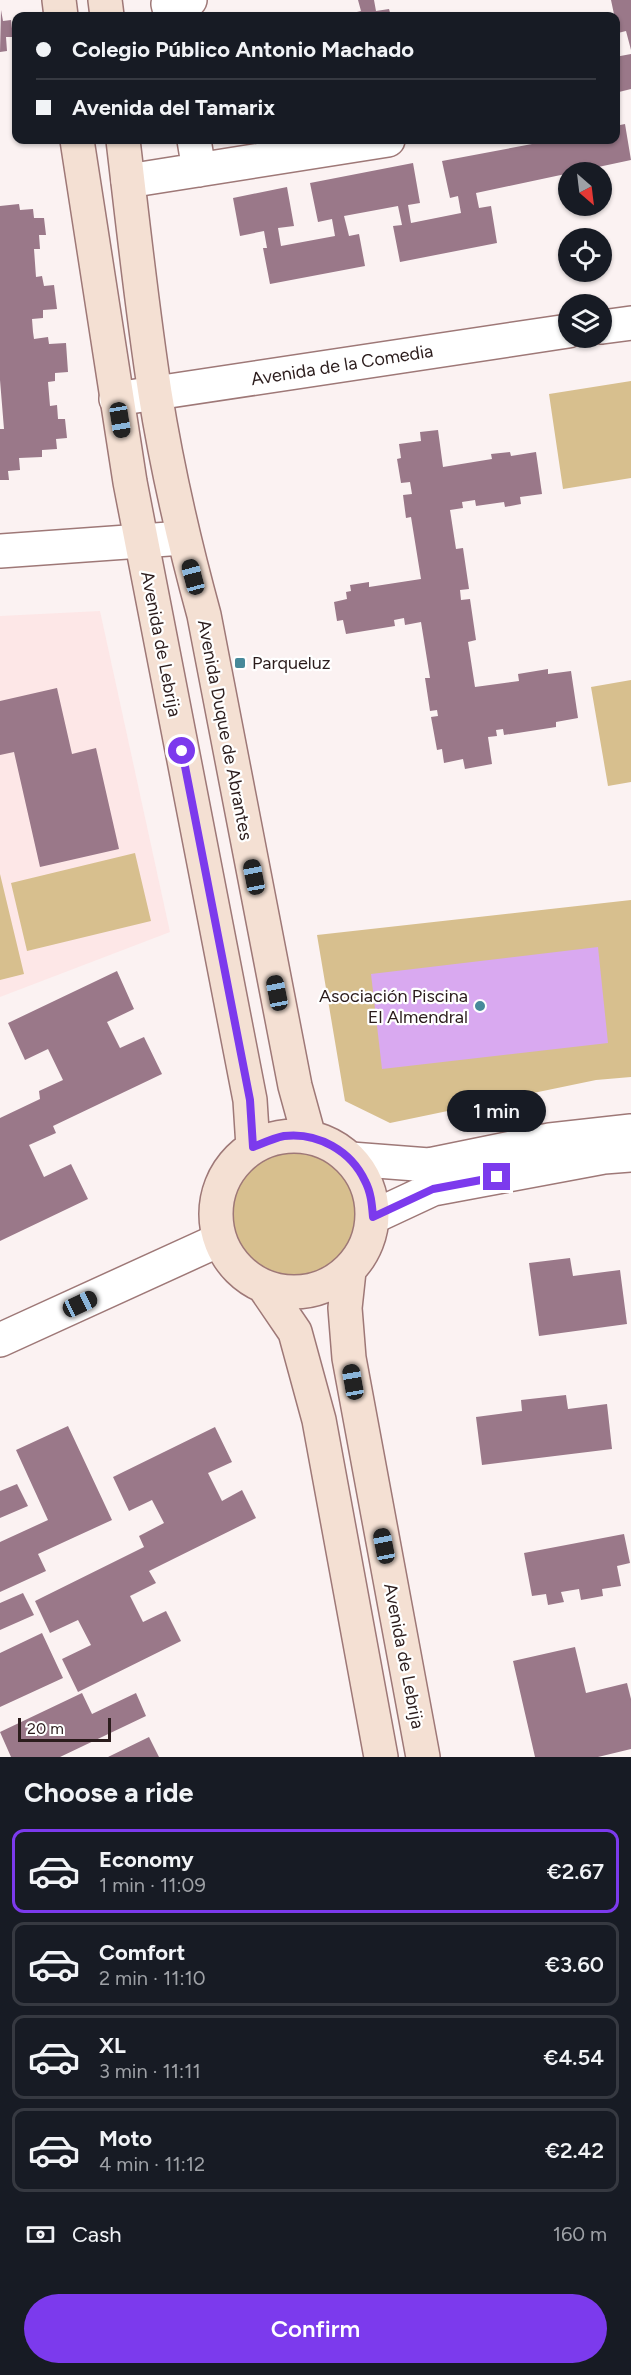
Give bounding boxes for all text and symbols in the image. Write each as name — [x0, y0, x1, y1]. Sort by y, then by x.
text: Colegio Público Antonio Machado — [72, 36, 414, 63]
text: Avenida del Tamarix — [72, 94, 275, 121]
north arrow — [558, 162, 612, 216]
map controls — [558, 162, 612, 348]
button: locate — [558, 228, 612, 282]
button: layers — [558, 294, 612, 348]
street label: Avenida de la Comedia — [249, 340, 435, 390]
car — [108, 401, 132, 439]
car — [180, 557, 206, 597]
street label: Avenida de Lebrija — [136, 569, 186, 719]
street label: Avenida Duque de Abrantes — [193, 618, 257, 842]
place label: Parqueluz — [252, 652, 331, 674]
marker: Parqueluz — [233, 656, 247, 670]
route start — [168, 737, 195, 764]
car — [242, 858, 266, 896]
car — [265, 974, 289, 1012]
place label: Asociación Piscina El Almendral — [319, 985, 468, 1028]
marker: Asociación Piscina El Almendral — [473, 999, 487, 1013]
callout: 1 min — [448, 1090, 546, 1132]
text: 1 min — [473, 1099, 520, 1123]
route end — [483, 1163, 510, 1190]
car — [60, 1288, 100, 1320]
car — [341, 1363, 365, 1401]
car — [372, 1527, 396, 1565]
street label: Avenida de Lebrija — [379, 1581, 429, 1731]
scale bar — [18, 1715, 111, 1742]
text: 20 m — [27, 1719, 64, 1738]
text: Choose a ride — [24, 1776, 193, 1809]
icon: car — [27, 1844, 81, 1898]
text: Economy — [99, 1846, 194, 1873]
text: €2.67 — [547, 1858, 604, 1885]
text: 1 min · 11:09 — [99, 1873, 206, 1897]
icon: car — [27, 1937, 81, 1991]
text: Comfort — [99, 1939, 185, 1966]
text: €3.60 — [545, 1951, 604, 1978]
text: 2 min · 11:10 — [99, 1966, 206, 1990]
icon: car — [27, 2030, 81, 2084]
text: XL — [99, 2032, 126, 2059]
text: €4.54 — [544, 2044, 604, 2071]
text: 3 min · 11:11 — [99, 2059, 201, 2083]
icon: car — [27, 2123, 81, 2177]
text: Moto — [99, 2125, 152, 2152]
text: €2.42 — [545, 2137, 604, 2164]
text: 4 min · 11:12 — [99, 2152, 205, 2176]
icon: cash — [24, 2218, 57, 2251]
text: Cash — [72, 2221, 122, 2248]
text: 160 m — [553, 2222, 607, 2246]
button: Confirm — [24, 2294, 607, 2363]

